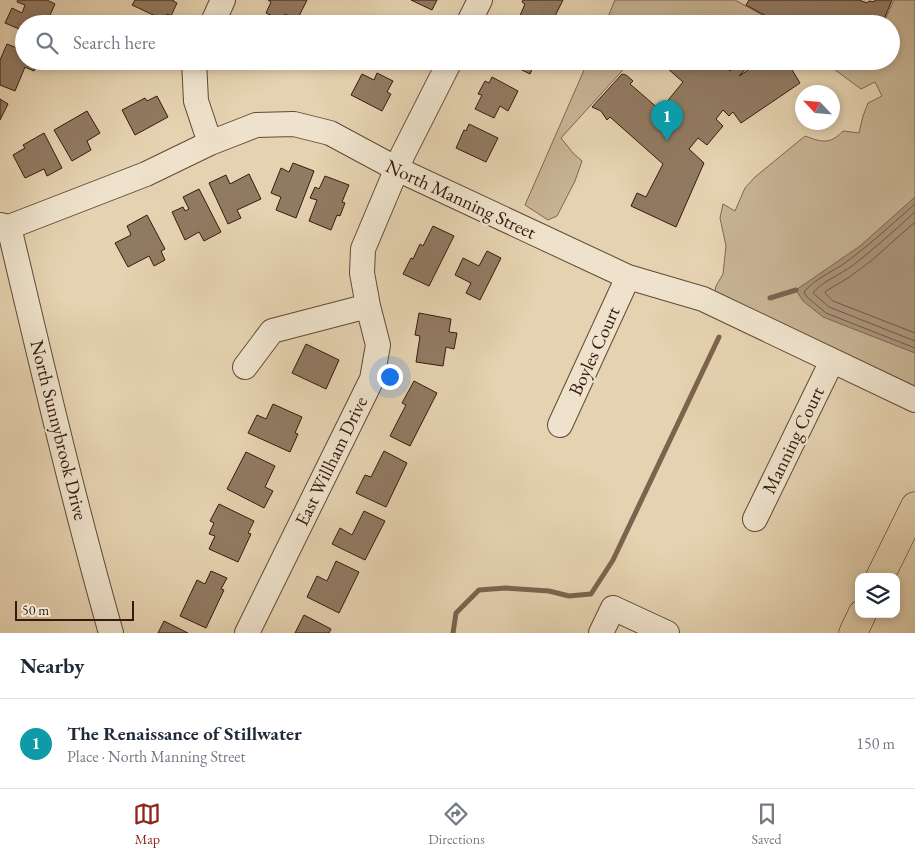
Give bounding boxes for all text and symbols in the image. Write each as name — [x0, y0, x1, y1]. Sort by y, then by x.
search box — [15, 15, 900, 70]
icon: search — [33, 29, 61, 57]
text: Search here — [73, 30, 155, 55]
north arrow — [795, 85, 840, 130]
pin: 1 — [651, 100, 683, 141]
street label: North Manning Street — [382, 153, 540, 245]
street label: Boyles Court — [562, 302, 626, 400]
street label: North Sunnybrook Drive — [25, 337, 93, 523]
your location — [377, 364, 403, 390]
street label: Manning Court — [756, 382, 830, 498]
street label: East Willham Drive — [289, 392, 373, 530]
map controls — [855, 573, 900, 618]
button: layers — [855, 573, 900, 618]
scale bar — [15, 598, 134, 621]
text: 50 m — [22, 601, 49, 619]
text: Nearby — [20, 652, 84, 679]
text: The Renaissance of Stillwater — [67, 721, 302, 746]
text: 1 — [32, 733, 40, 754]
text: 150 m — [856, 733, 895, 754]
text: Place · North Manning Street — [67, 746, 246, 767]
tab: Map — [133, 800, 161, 848]
tab: Directions — [428, 800, 485, 848]
tab: Saved — [752, 800, 782, 848]

